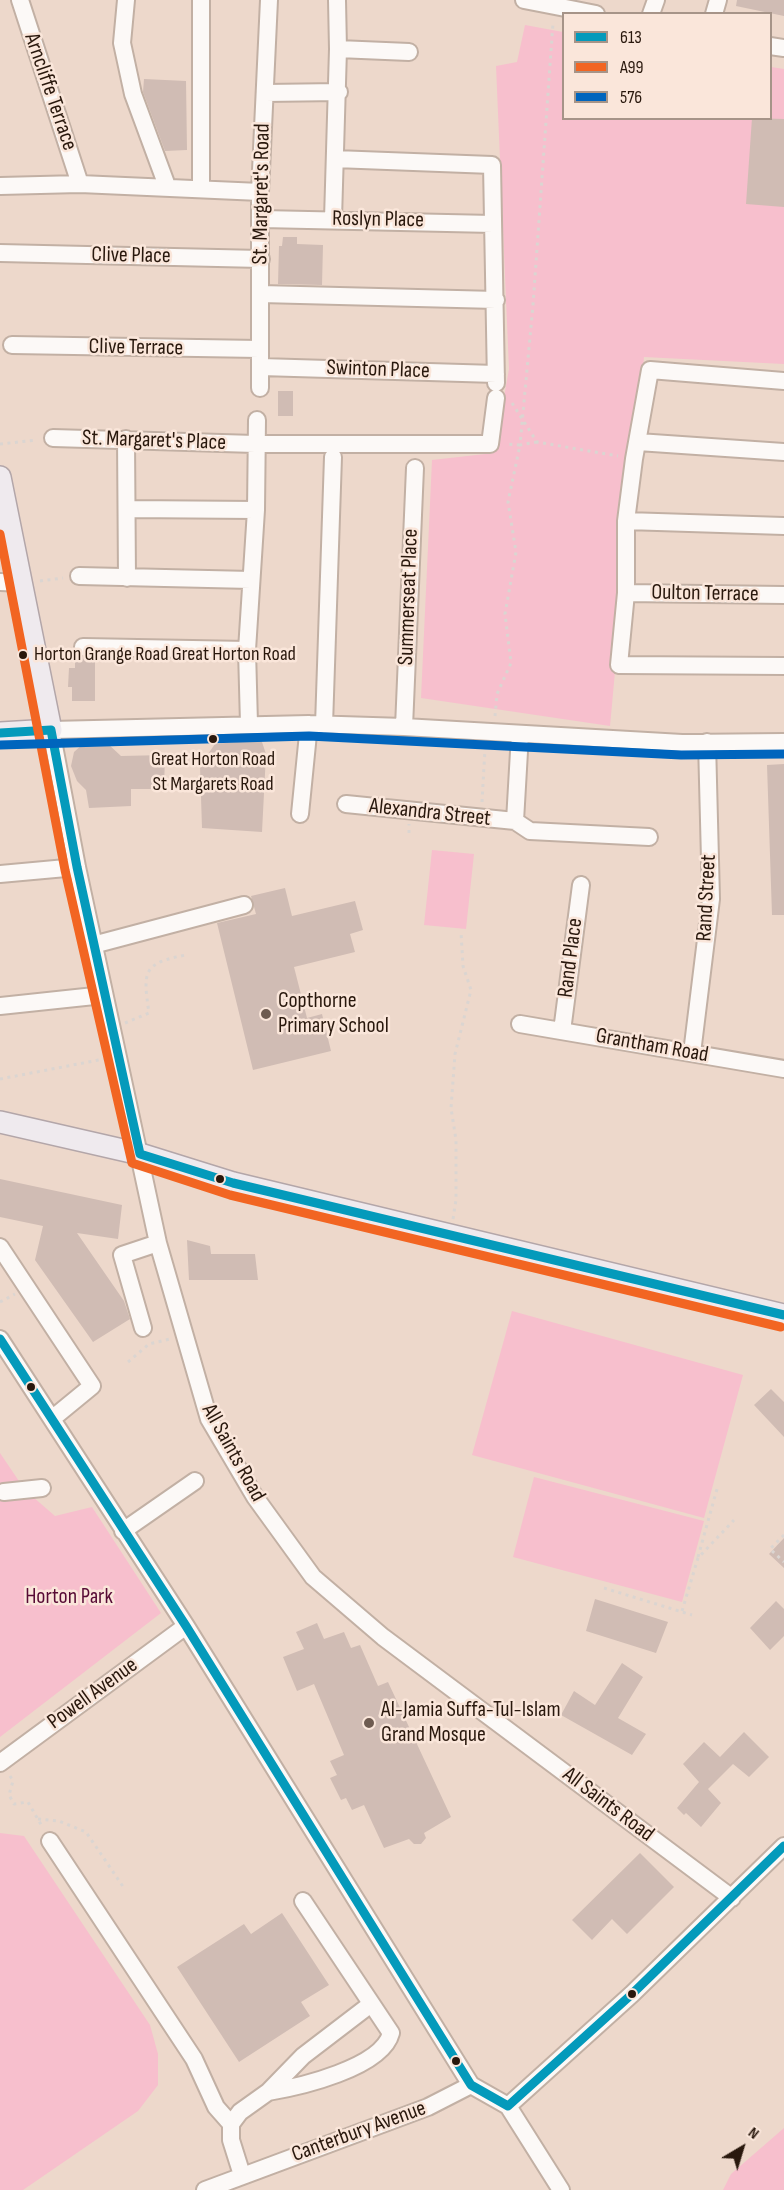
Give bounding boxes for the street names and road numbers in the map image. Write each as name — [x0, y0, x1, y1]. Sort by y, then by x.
street label: Arncliffe Terrace — [18, 30, 82, 154]
street label: St. Margaret's Road — [248, 123, 276, 265]
street label: Roslyn Place — [332, 206, 424, 234]
street label: Clive Place — [91, 242, 171, 270]
street label: Clive Terrace — [88, 334, 184, 362]
street label: Swinton Place — [326, 355, 430, 385]
street label: St. Margaret's Place — [82, 425, 226, 457]
street label: Summerseat Place — [393, 528, 425, 666]
street label: Oulton Terrace — [651, 580, 759, 608]
street label: Alexandra Street — [368, 794, 492, 832]
street label: Rand Street — [692, 854, 722, 942]
street label: Rand Place — [553, 917, 589, 999]
street label: Grantham Road — [594, 1023, 710, 1069]
street label: All Saints Road — [195, 1400, 271, 1506]
street label: Powell Avenue — [43, 1652, 143, 1736]
street label: All Saints Road — [557, 1762, 659, 1848]
street label: Canterbury Avenue — [288, 2096, 430, 2168]

